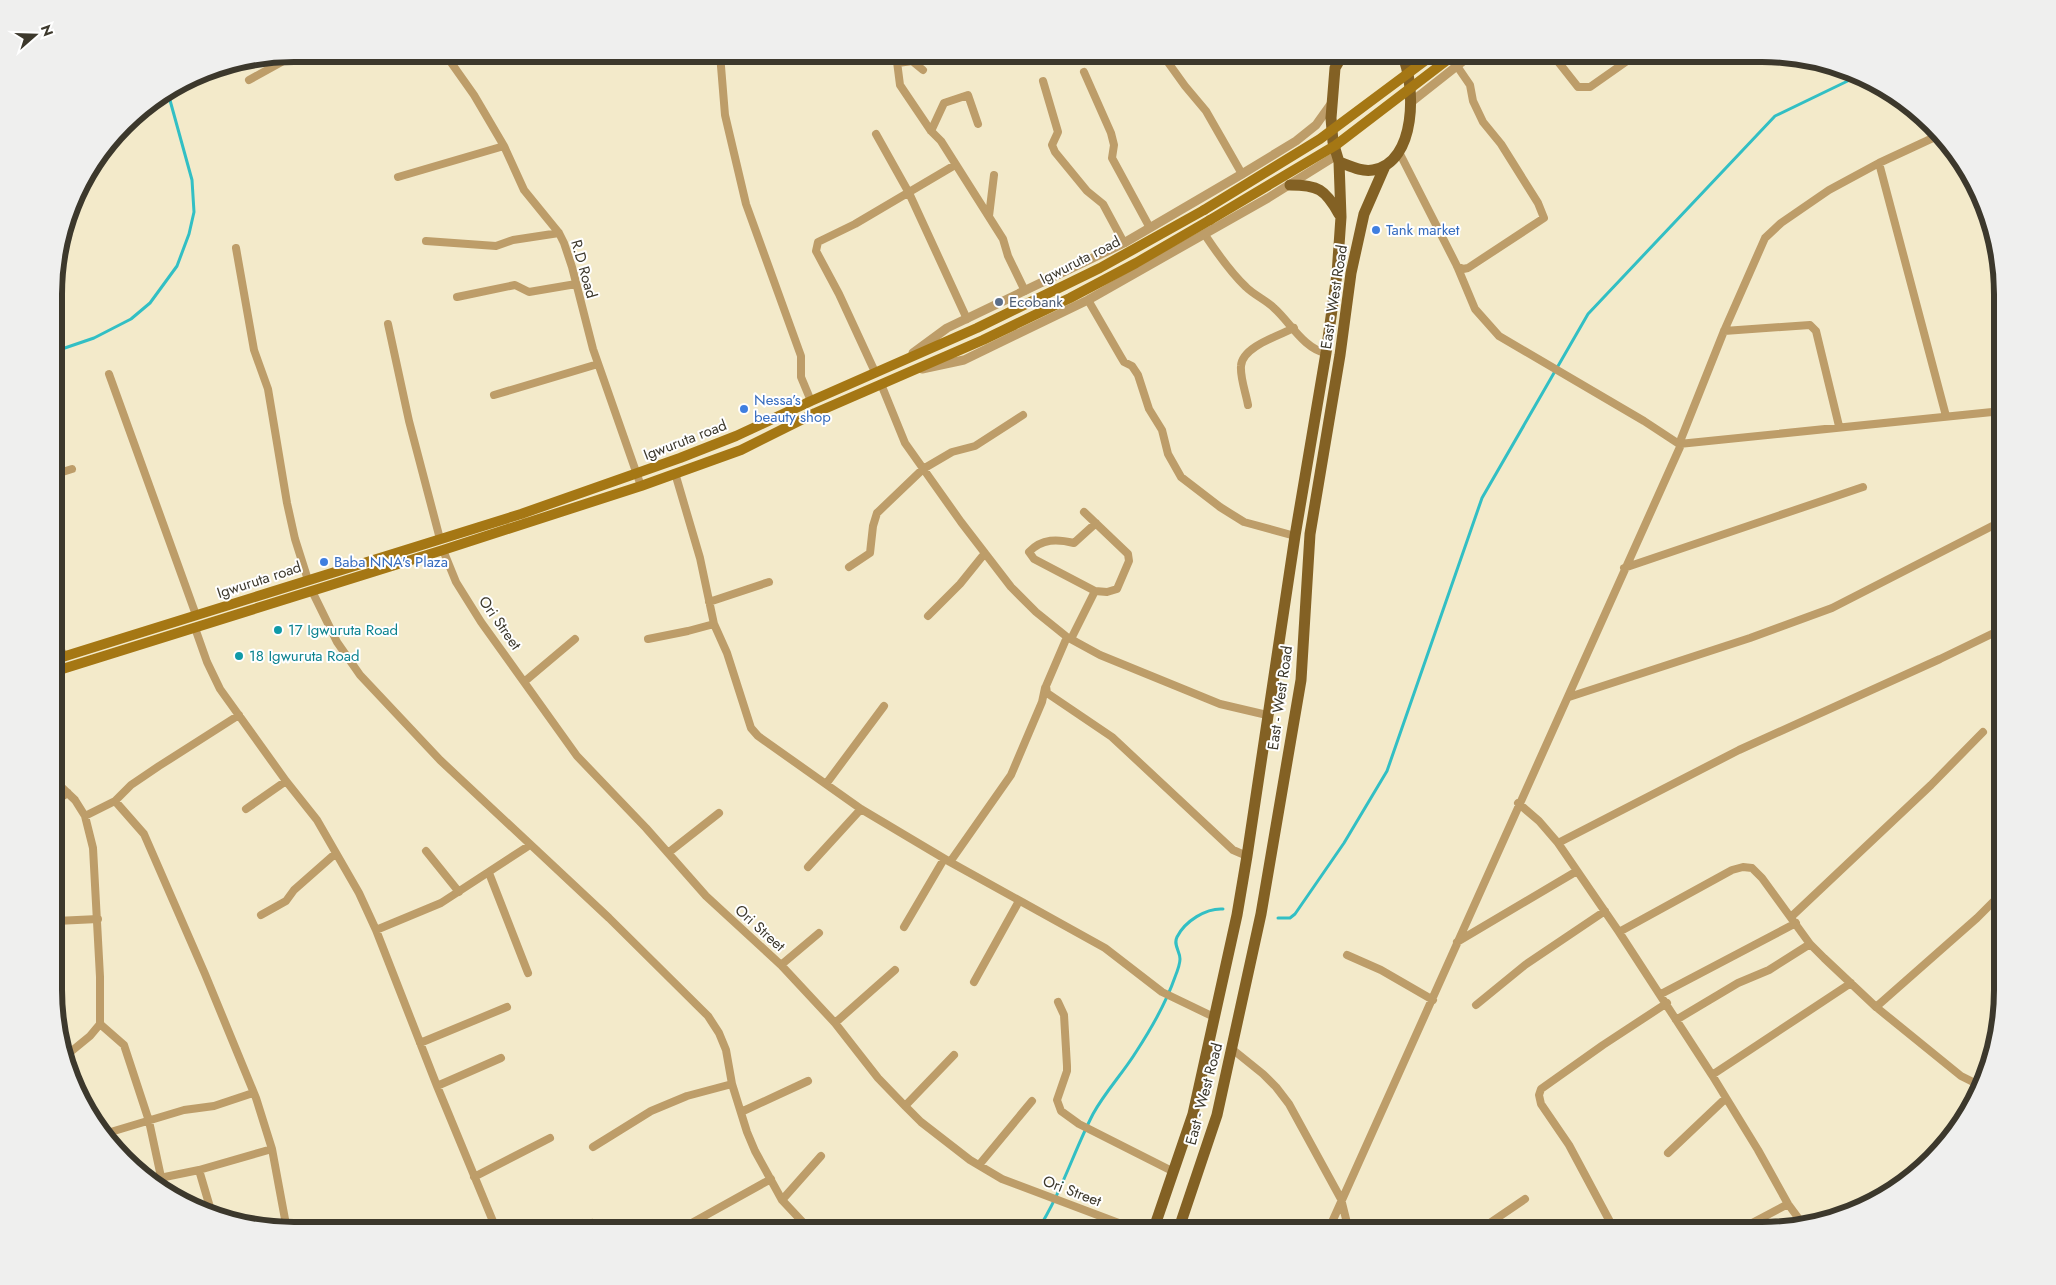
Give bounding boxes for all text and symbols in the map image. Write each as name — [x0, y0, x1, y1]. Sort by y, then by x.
north arrow — [10, 10, 60, 60]
text: N — [36, 22, 59, 39]
place label: Tank market — [1386, 219, 1460, 241]
marker: Tank market — [1370, 224, 1382, 236]
street label: Igwuruta road — [1036, 230, 1124, 290]
street label: R.D Road — [565, 237, 603, 301]
street label: East - West Road — [1315, 243, 1353, 351]
place label: Ecobank — [1009, 291, 1063, 313]
marker: Ecobank — [993, 296, 1005, 308]
place label: Nessa’s beauty shop — [754, 389, 831, 428]
marker: Nessa’s beauty shop — [738, 403, 750, 415]
street label: Igwuruta road — [640, 414, 730, 466]
place label: Baba NNA's Plaza — [334, 551, 448, 573]
street label: Igwuruta road — [214, 556, 304, 604]
marker: Baba NNA's Plaza — [318, 556, 330, 568]
street label: Ori Street — [473, 592, 527, 655]
place label: 17 Igwuruta Road — [288, 619, 398, 641]
marker: 17 Igwuruta Road — [272, 624, 284, 636]
street label: East - West Road — [1262, 644, 1298, 752]
place label: 18 Igwuruta Road — [249, 645, 359, 667]
marker: 18 Igwuruta Road — [233, 650, 245, 662]
street label: Ori Street — [730, 899, 790, 957]
street label: East - West Road — [1180, 1040, 1228, 1148]
street label: Ori Street — [1039, 1170, 1105, 1212]

